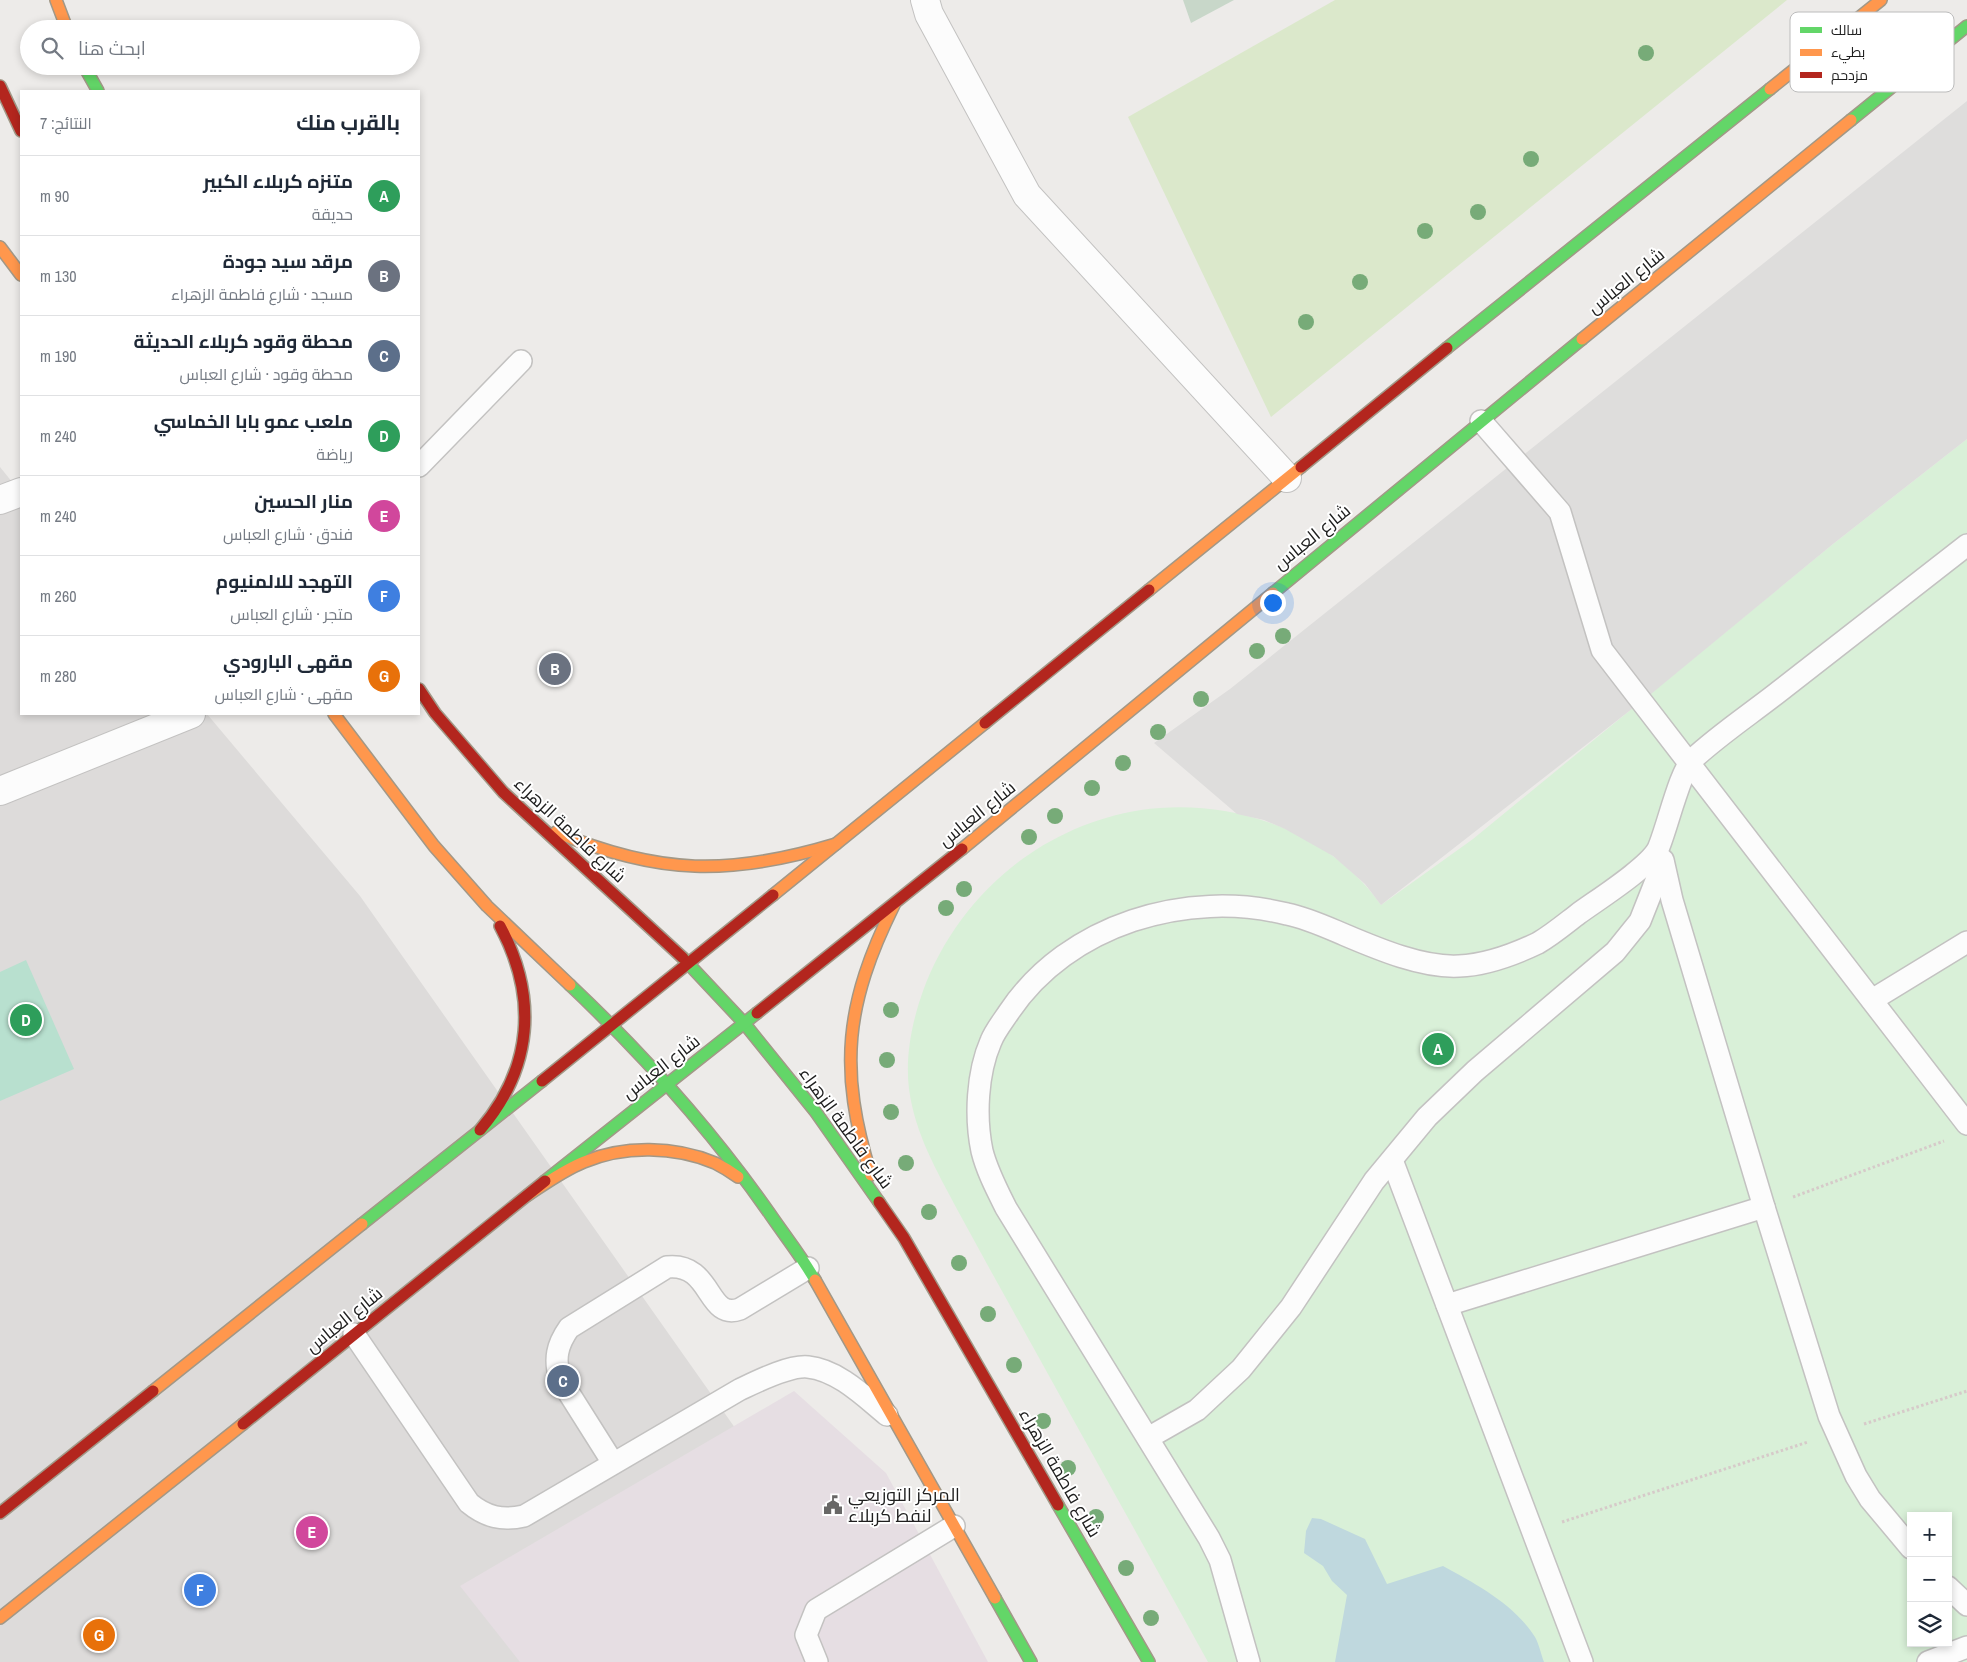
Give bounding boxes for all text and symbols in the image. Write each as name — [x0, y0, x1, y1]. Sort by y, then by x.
legend — [1790, 12, 1954, 92]
search box — [20, 20, 420, 75]
text: سالك — [1831, 21, 1862, 39]
icon: search — [38, 34, 66, 62]
text: ابحث هنا — [78, 35, 146, 61]
text: بطيء — [1831, 43, 1865, 64]
text: مزدحم — [1831, 66, 1868, 85]
text: بالقرب منك — [296, 108, 400, 137]
text: النتائج: 7 — [40, 112, 92, 134]
text: متنزه كربلاء الكبير — [203, 168, 353, 194]
text: 90 m — [40, 185, 69, 207]
text: A — [379, 185, 389, 207]
text: حديقة — [312, 203, 353, 225]
street label: شارع العباس — [1582, 242, 1670, 319]
text: مرقد سيد جودة — [223, 248, 353, 274]
text: 130 m — [40, 265, 76, 287]
text: B — [379, 265, 389, 287]
text: مسجد · شارع فاطمة الزهراء — [171, 283, 353, 305]
text: محطة وقود كربلاء الحديثة — [133, 328, 353, 354]
text: 190 m — [40, 345, 76, 367]
text: C — [379, 345, 389, 367]
text: محطة وقود · شارع العباس — [180, 363, 353, 385]
text: ملعب عمو بابا الخماسي — [154, 408, 353, 434]
text: 240 m — [40, 425, 76, 447]
text: D — [379, 425, 389, 447]
text: رياضة — [316, 443, 353, 465]
text: منار الحسين — [254, 488, 353, 514]
street label: شارع العباس — [1268, 498, 1356, 575]
text: 240 m — [40, 505, 76, 527]
text: E — [380, 505, 388, 527]
text: فندق · شارع العباس — [223, 523, 353, 545]
text: التهجد للالمنيوم — [216, 568, 353, 594]
text: 260 m — [40, 585, 76, 607]
text: F — [380, 585, 388, 607]
your location — [1260, 590, 1286, 616]
text: متجر · شارع العباس — [230, 603, 353, 625]
text: مقهى البارودي — [223, 648, 353, 674]
pin: B — [539, 650, 571, 688]
text: 280 m — [40, 665, 76, 687]
text: G — [379, 665, 389, 687]
text: مقهى · شارع العباس — [215, 683, 353, 705]
street label: شارع فاطمة الزهراء — [509, 771, 632, 888]
street label: شارع العباس — [933, 775, 1021, 852]
pin: D — [10, 1001, 42, 1039]
street label: شارع العباس — [617, 1028, 705, 1105]
pin: A — [1422, 1030, 1454, 1068]
street label: شارع فاطمة الزهراء — [794, 1062, 899, 1194]
street label: شارع العباس — [300, 1281, 388, 1358]
pin: C — [547, 1362, 579, 1400]
street label: شارع فاطمة الزهراء — [1013, 1404, 1107, 1542]
place label: المركز التوزيعي لنفط كربلاء — [848, 1482, 960, 1528]
public building icon: المركز التوزيعي لنفط كربلاء — [822, 1494, 844, 1516]
map controls — [1907, 1512, 1952, 1647]
button: + — [1907, 1512, 1952, 1557]
pin: E — [296, 1513, 328, 1551]
button: − — [1907, 1557, 1952, 1602]
pin: F — [184, 1571, 216, 1609]
button: layers — [1907, 1602, 1952, 1647]
pin: G — [83, 1616, 115, 1654]

